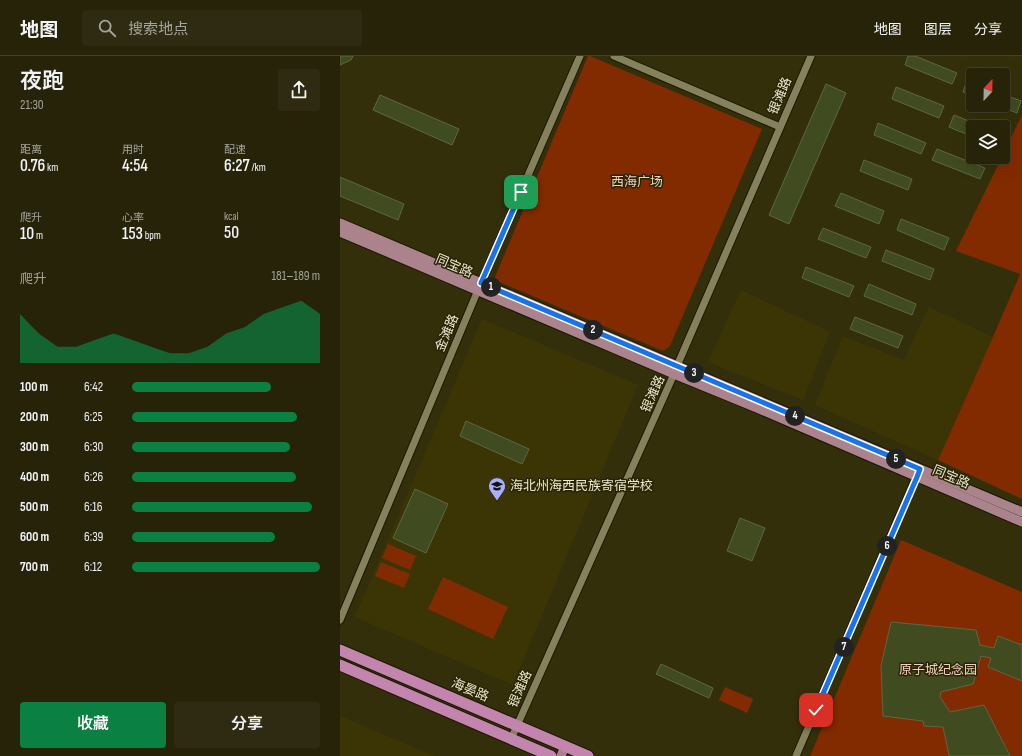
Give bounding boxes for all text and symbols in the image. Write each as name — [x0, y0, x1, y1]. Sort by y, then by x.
search box — [82, 10, 362, 46]
icon: search — [96, 17, 118, 39]
text: 地图 — [20, 19, 58, 42]
text: 搜索地点 — [128, 20, 188, 39]
text: 地图 — [874, 21, 902, 38]
text: 图层 — [924, 21, 952, 38]
text: 分享 — [974, 21, 1002, 38]
text: 夜跑 — [20, 68, 64, 95]
north arrow — [966, 68, 1010, 112]
map controls — [966, 68, 1010, 164]
button: share — [278, 69, 320, 111]
street label: 银滩路 — [765, 75, 795, 117]
text: 21:30 — [20, 97, 44, 113]
button: layers — [966, 120, 1010, 164]
text: 距离 — [20, 143, 42, 156]
text: 用时 — [122, 143, 144, 156]
text: 配速 — [224, 143, 246, 156]
text: 0.76 — [20, 156, 45, 176]
text: 4:54 — [122, 156, 148, 176]
text: 6:27 — [224, 156, 250, 176]
text: km — [45, 161, 58, 174]
text: /km — [250, 161, 266, 174]
park label: 西海广场 — [611, 174, 663, 190]
pin — [504, 175, 538, 209]
icon: arrive — [510, 181, 532, 203]
text: kcal — [224, 210, 239, 223]
text: 爬升 — [20, 211, 42, 224]
text: 心率 — [122, 211, 144, 224]
text: 50 — [224, 223, 239, 243]
text: 10 — [20, 224, 34, 244]
text: 153 — [122, 224, 143, 244]
text: m — [34, 229, 43, 242]
text: bpm — [143, 229, 161, 242]
street label: 同宝路 — [433, 251, 475, 281]
text: 181–189 m — [272, 268, 320, 284]
text: 爬升 — [20, 271, 46, 287]
pin: 1 — [481, 277, 501, 297]
text: 1 — [489, 280, 493, 293]
street label: 金滩路 — [432, 312, 462, 354]
pin: 2 — [583, 320, 603, 340]
text: 2 — [591, 323, 595, 336]
pin: 3 — [684, 363, 704, 383]
text: 3 — [692, 366, 696, 379]
street label: 银滩路 — [638, 373, 668, 415]
text: 100 m — [20, 379, 48, 395]
text: 6:42 — [84, 379, 103, 395]
pin: 4 — [785, 406, 805, 426]
text: 200 m — [20, 409, 49, 425]
text: 6:25 — [84, 409, 103, 425]
text: 4 — [792, 409, 798, 422]
text: 300 m — [20, 439, 49, 455]
text: 6:30 — [84, 439, 103, 455]
pin: 5 — [886, 449, 906, 469]
text: 5 — [894, 452, 898, 465]
street label: 同宝路 — [930, 462, 972, 492]
text: 400 m — [20, 469, 49, 485]
text: 6:26 — [84, 469, 103, 485]
school or university icon: 海北州海西民族寄宿学校 — [487, 476, 507, 501]
place label: 海北州海西民族寄宿学校 — [510, 478, 653, 494]
text: 500 m — [20, 499, 49, 515]
text: 6:16 — [84, 499, 102, 515]
text: 600 m — [20, 529, 49, 545]
text: 6:39 — [84, 529, 103, 545]
pin: 6 — [877, 536, 897, 556]
text: 6 — [884, 539, 890, 552]
text: 700 m — [20, 559, 49, 575]
text: 6:12 — [84, 559, 102, 575]
pin: 7 — [834, 637, 854, 657]
text: 7 — [842, 640, 846, 653]
park label: 原子城纪念园 — [899, 662, 977, 678]
street label: 银滩路 — [505, 668, 535, 710]
street label: 海晏路 — [449, 675, 491, 705]
pin — [799, 693, 833, 727]
icon: check — [805, 699, 827, 721]
button: 收藏 — [20, 702, 166, 748]
button: 分享 — [174, 702, 320, 748]

